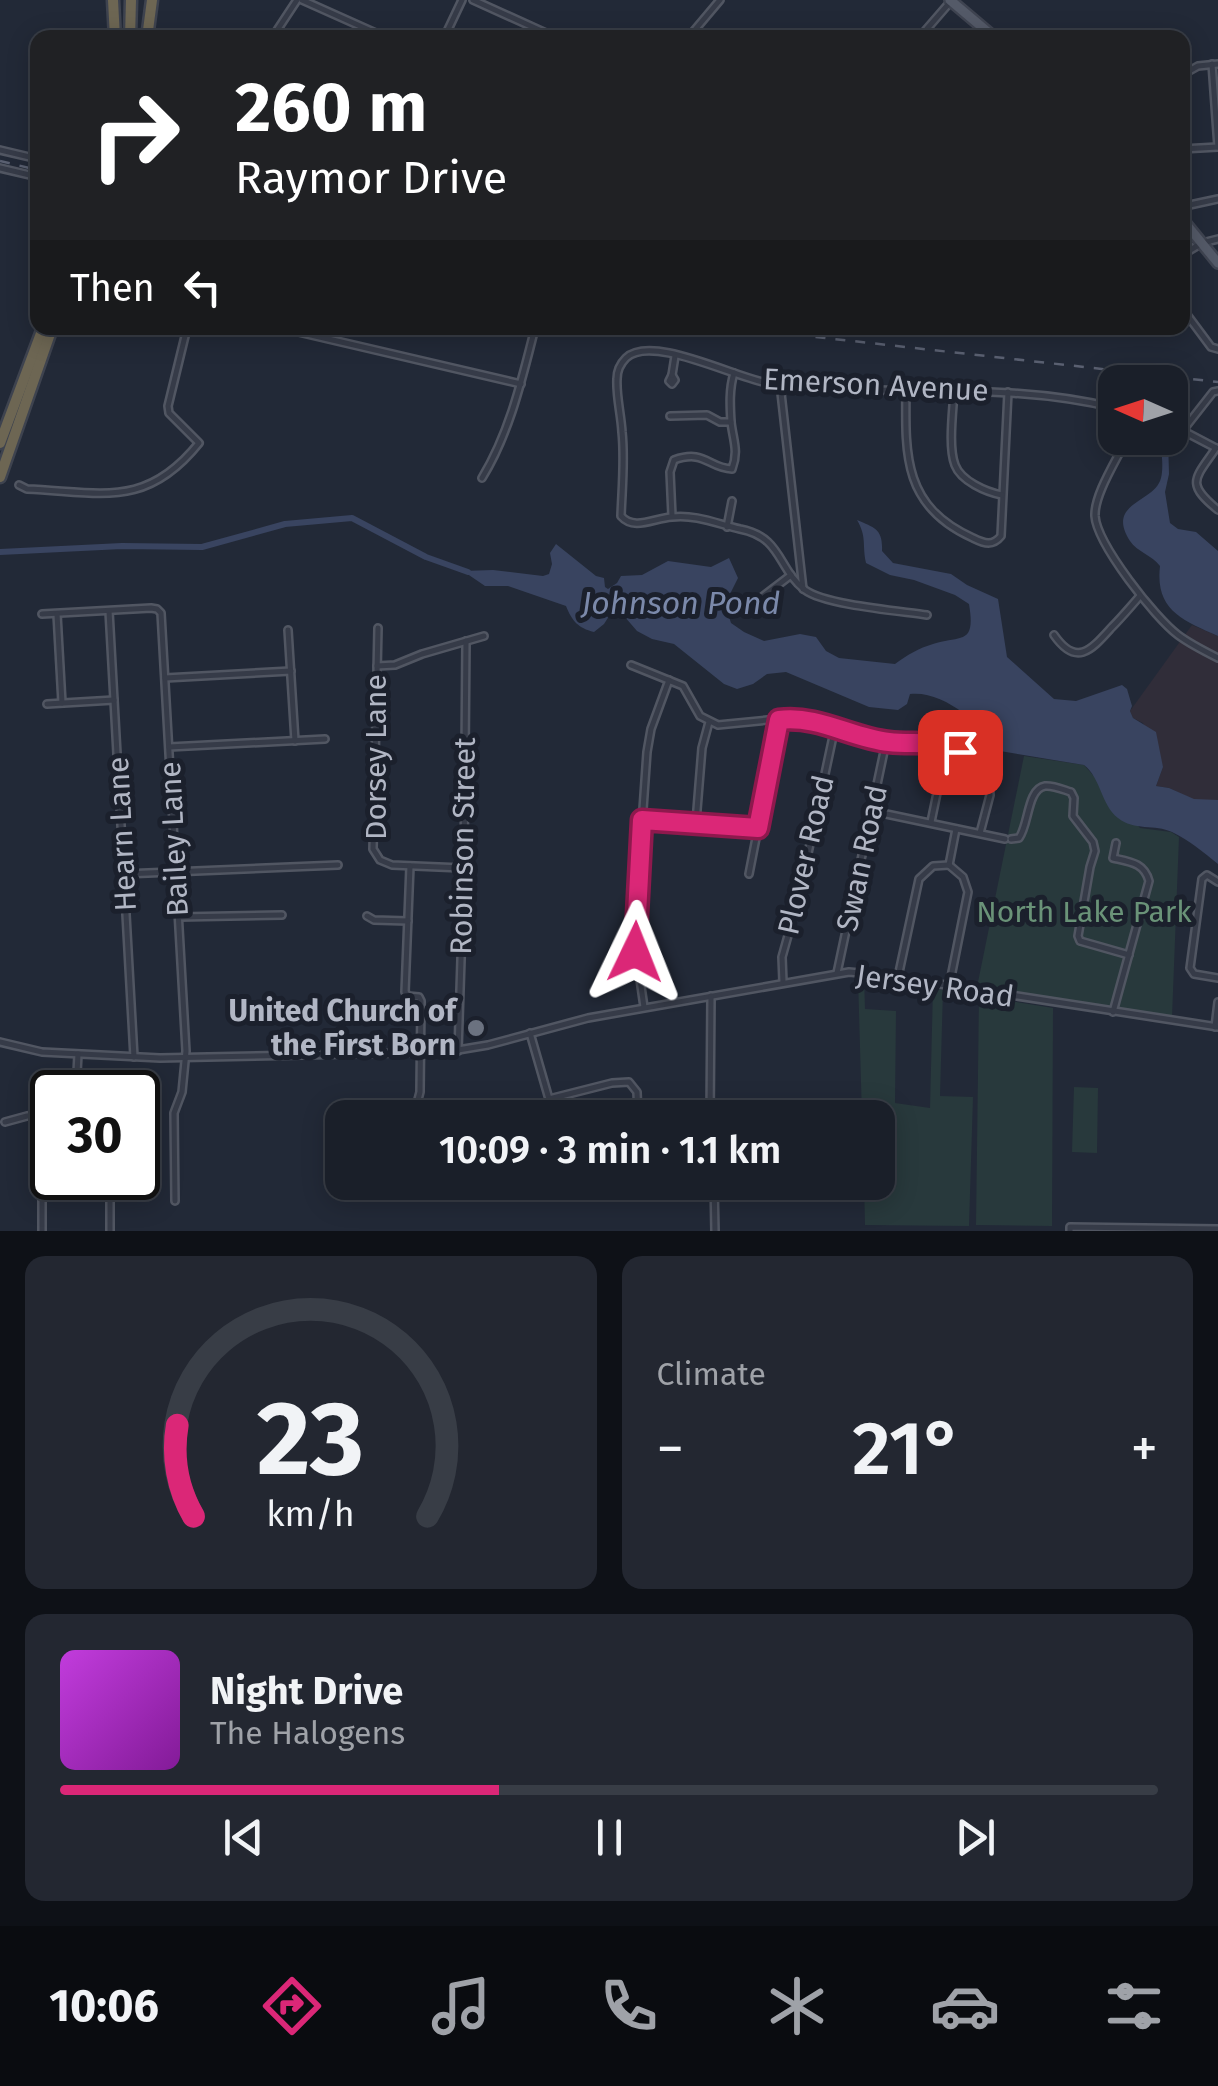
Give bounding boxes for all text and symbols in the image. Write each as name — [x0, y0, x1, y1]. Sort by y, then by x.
text: 260 m — [235, 66, 427, 150]
icon: right — [70, 70, 200, 200]
text: Raymor Drive — [235, 151, 507, 205]
icon: left — [175, 260, 230, 315]
text: Then — [70, 265, 155, 311]
street label: Emerson Avenue — [762, 361, 990, 409]
north arrow — [1098, 365, 1188, 455]
map controls — [1098, 365, 1188, 455]
water label: Johnson Pond — [580, 584, 780, 622]
street label: Dorsey Lane — [358, 674, 394, 840]
pin — [918, 710, 1003, 795]
icon: arrive — [933, 725, 988, 780]
street label: Robinson Street — [443, 737, 483, 955]
street label: Hearn Lane — [100, 756, 144, 912]
street label: Bailey Lane — [152, 760, 196, 918]
street label: Plover Road — [770, 772, 842, 938]
street label: Swan Road — [829, 782, 895, 934]
park label: North Lake Park — [976, 894, 1192, 930]
position arrow — [583, 900, 687, 1004]
street label: Jersey Road — [854, 957, 1016, 1015]
place label: United Church of the First Born — [228, 993, 458, 1063]
marker: United Church of the First Born — [465, 1017, 487, 1039]
speed limit sign: 30 — [30, 1070, 160, 1200]
text: 10:09 · 3 min · 1.1 km — [439, 1127, 781, 1173]
text: Climate — [657, 1355, 766, 1393]
text: 23 — [257, 1377, 364, 1502]
text: 21° — [852, 1404, 962, 1494]
text: − — [657, 1416, 684, 1482]
text: + — [1131, 1416, 1158, 1482]
text: km/h — [267, 1493, 355, 1535]
text: Night Drive — [210, 1668, 403, 1714]
text: The Halogens — [210, 1714, 405, 1752]
icon: previous — [216, 1810, 271, 1865]
icon: pause — [582, 1810, 637, 1865]
icon: next — [948, 1810, 1003, 1865]
icon: directions — [257, 1971, 327, 2041]
icon: music — [426, 1971, 496, 2041]
icon: phone — [594, 1971, 664, 2041]
icon: climate — [762, 1971, 832, 2041]
icon: car — [930, 1971, 1000, 2041]
icon: filters — [1099, 1971, 1169, 2041]
text: 10:06 — [49, 1979, 159, 2033]

